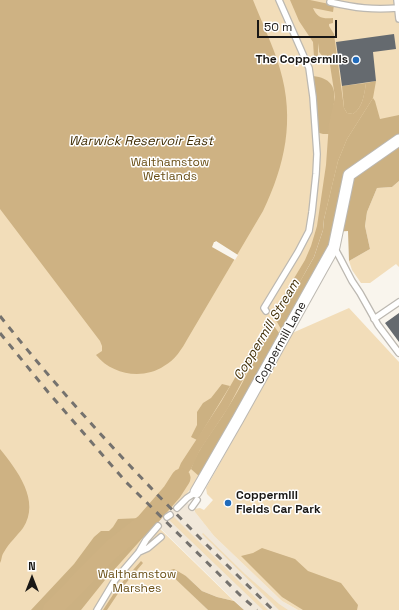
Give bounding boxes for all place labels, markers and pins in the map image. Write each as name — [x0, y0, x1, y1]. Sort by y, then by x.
place label: The Coppermills — [255, 53, 348, 67]
marker: The Coppermills — [351, 55, 361, 65]
place label: Coppermill Fields Car Park — [236, 489, 321, 517]
marker: Coppermill Fields Car Park — [223, 498, 233, 508]

